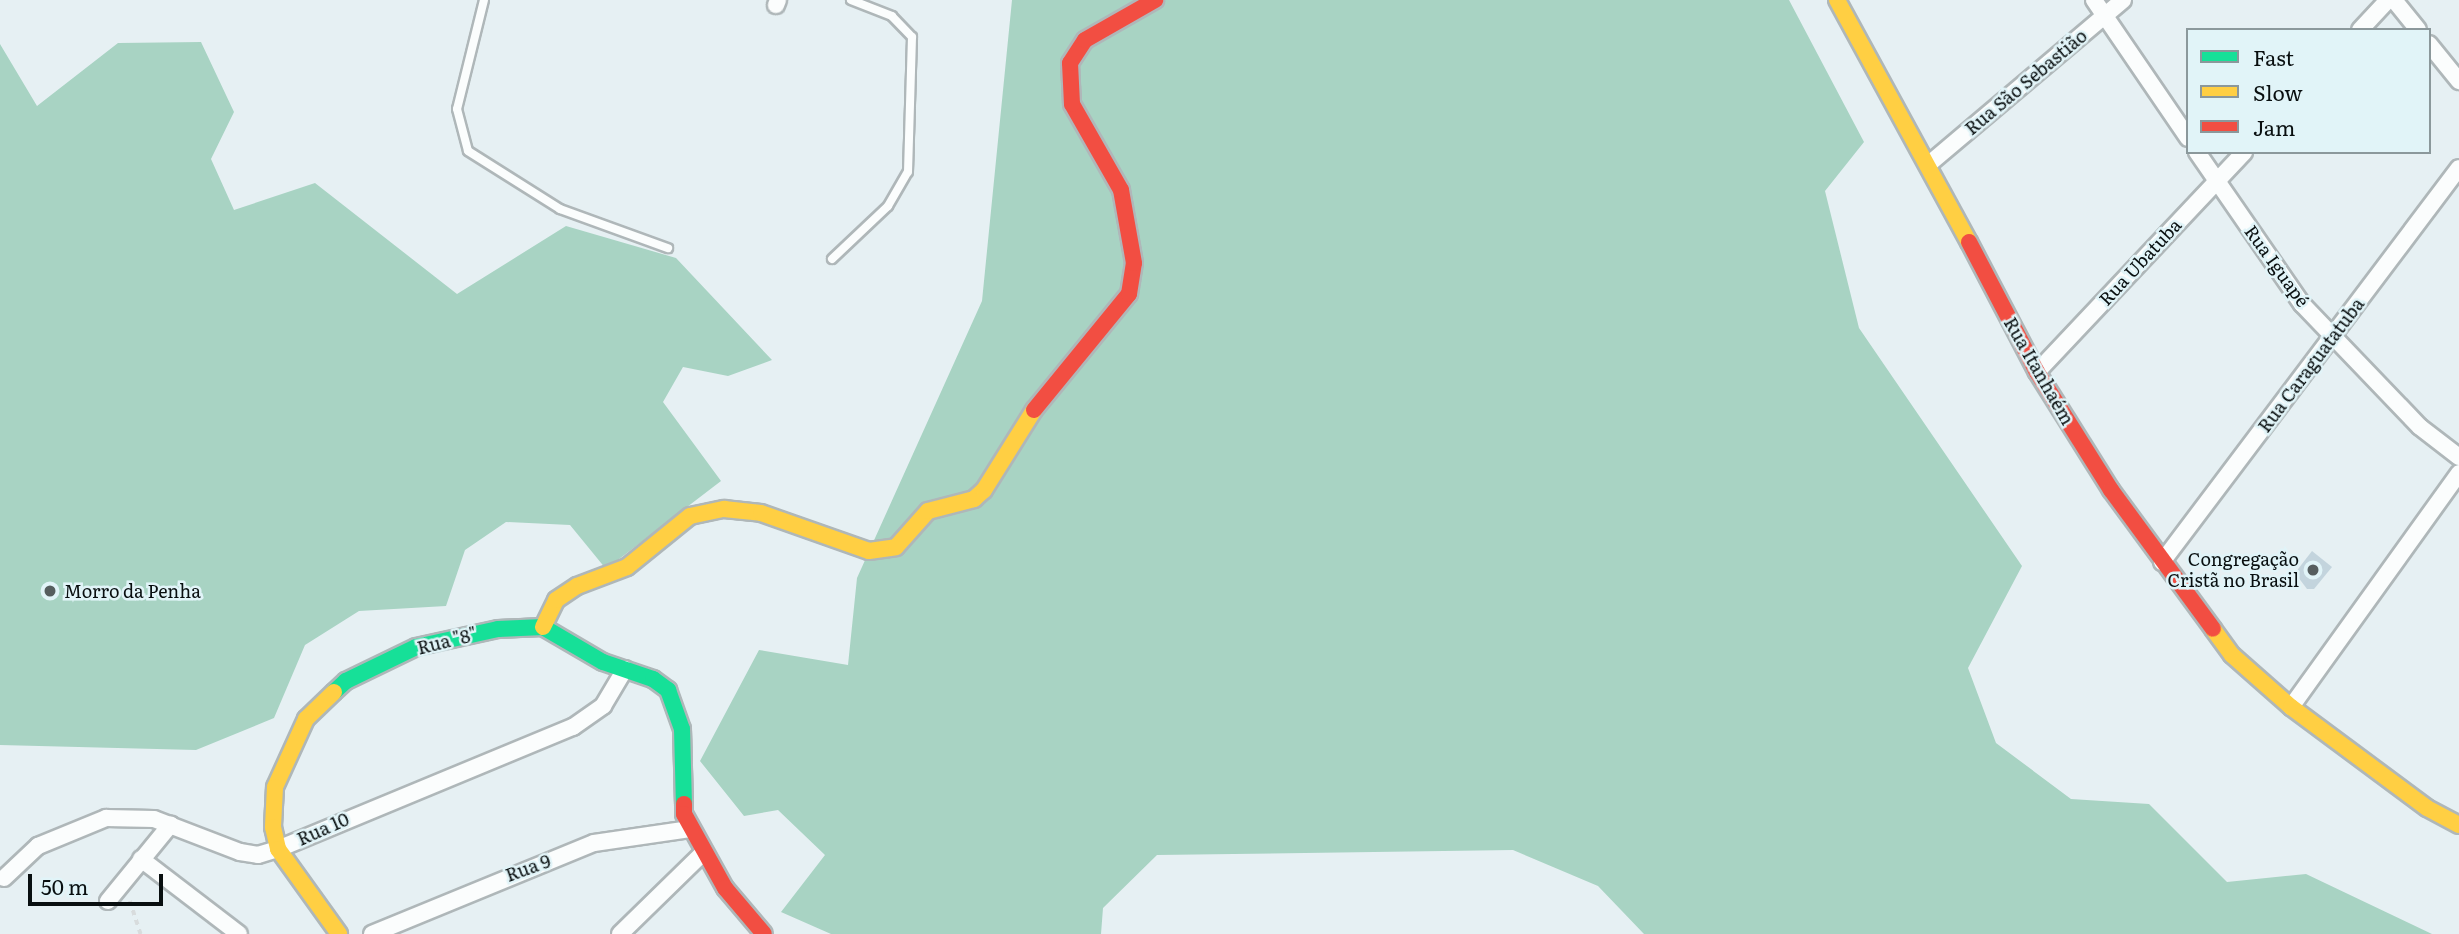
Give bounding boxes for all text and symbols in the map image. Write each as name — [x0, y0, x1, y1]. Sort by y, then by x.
street label: Rua São Sebastião — [1961, 25, 2091, 139]
legend — [2186, 28, 2431, 154]
text: Fast — [2253, 41, 2294, 72]
text: Slow — [2253, 76, 2303, 107]
text: Jam — [2253, 111, 2295, 142]
street label: Rua Ubatuba — [2094, 214, 2186, 310]
street label: Rua Iguapé — [2240, 221, 2314, 311]
street label: Rua Caraguatatuba — [2253, 294, 2369, 436]
street label: Rua Itanhaém — [1999, 313, 2079, 429]
place label: Congregação Cristã no Brasil — [2168, 549, 2299, 592]
marker: Congregação Cristã no Brasil — [2305, 562, 2321, 578]
place label: Morro da Penha — [64, 580, 201, 602]
marker: Morro da Penha — [42, 583, 58, 599]
street label: Rua "8" — [415, 623, 479, 659]
street label: Rua 10 — [294, 808, 352, 850]
street label: Rua 9 — [503, 850, 553, 886]
scale bar — [32, 860, 166, 904]
text: 50 m — [41, 870, 88, 901]

